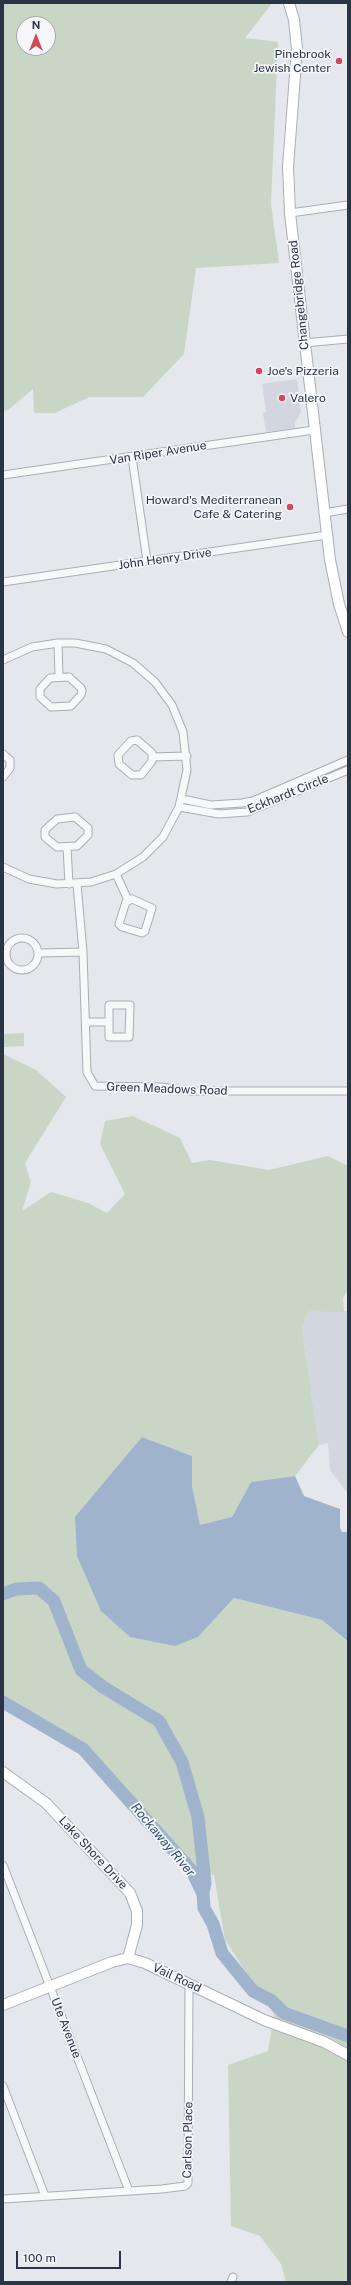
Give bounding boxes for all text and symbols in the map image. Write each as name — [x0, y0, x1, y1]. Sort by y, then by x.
north arrow — [16, 16, 56, 56]
text: N — [32, 19, 40, 31]
place label: Pinebrook Jewish Center — [254, 47, 331, 75]
marker: Pinebrook Jewish Center — [334, 56, 344, 66]
street label: Changebridge Road — [286, 239, 312, 351]
place label: Joe's Pizzeria — [267, 364, 339, 378]
marker: Joe's Pizzeria — [254, 366, 264, 376]
place label: Valero — [290, 391, 326, 405]
marker: Valero — [277, 393, 287, 403]
street label: Van Riper Avenue — [109, 438, 207, 468]
place label: Howard's Mediterranean Cafe & Catering — [146, 493, 282, 521]
marker: Howard's Mediterranean Cafe & Catering — [285, 502, 295, 512]
street label: John Henry Drive — [117, 545, 213, 573]
street label: Eckhardt Circle — [245, 771, 331, 817]
street label: Green Meadows Road — [106, 1080, 228, 1098]
water label: Rockaway River — [128, 1800, 198, 1880]
street label: Lake Shore Drive — [56, 1814, 130, 1892]
street label: Vail Road — [150, 1960, 204, 1996]
street label: Ute Avenue — [48, 1996, 84, 2060]
street label: Carlson Place — [180, 2101, 196, 2179]
scale bar — [18, 2243, 123, 2269]
text: 100 m — [23, 2251, 56, 2265]

